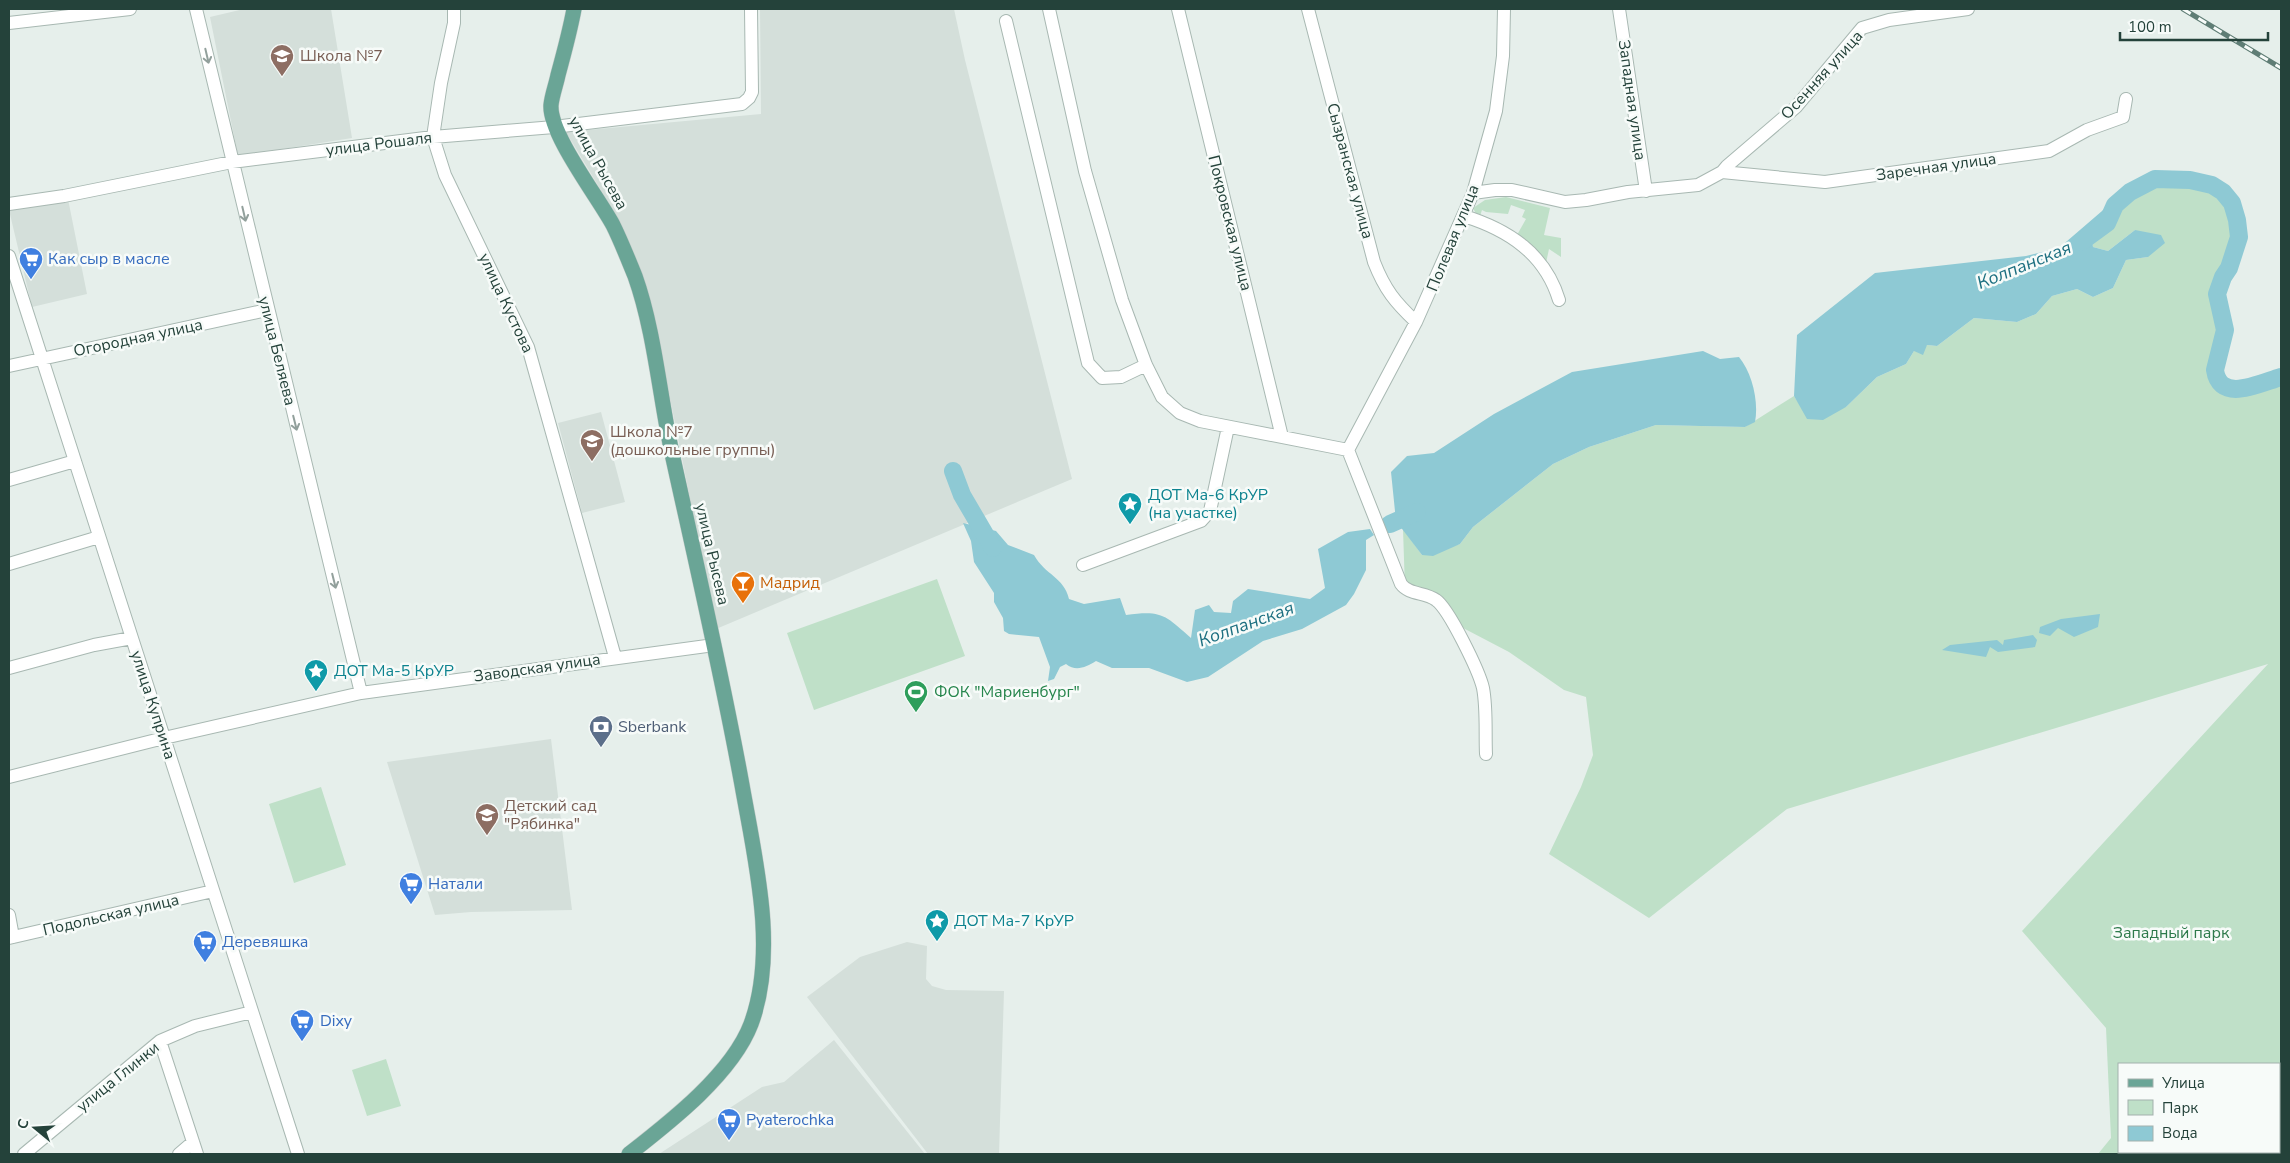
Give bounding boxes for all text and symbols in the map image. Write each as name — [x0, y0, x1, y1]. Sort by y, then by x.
scale bar — [2120, 10, 2268, 42]
text: 100 m — [2128, 17, 2172, 37]
street label: Осенняя улица — [1776, 26, 1868, 124]
street label: Западная улица — [1613, 38, 1651, 162]
school or university icon: Школа №7 — [269, 43, 295, 77]
place label: Школа №7 — [300, 45, 383, 67]
one-way arrow — [203, 48, 212, 64]
street label: Сызранская улица — [1321, 101, 1379, 241]
street label: улица Рысева — [563, 112, 633, 214]
street label: улица Рошаля — [325, 127, 433, 161]
street label: Заречная улица — [1874, 148, 1998, 186]
street label: Покровская улица — [1203, 153, 1257, 293]
street label: Полевая улица — [1422, 181, 1484, 295]
one-way arrow — [240, 206, 249, 222]
water label: Колпанская — [1973, 235, 2075, 295]
supermarket icon: Как сыр в масле — [18, 246, 44, 280]
place label: Как сыр в масле — [48, 248, 170, 270]
street label: улица Кустова — [473, 249, 539, 357]
street label: улица Беляева — [253, 294, 301, 408]
street label: Огородная улица — [71, 314, 205, 362]
one-way arrow — [291, 415, 300, 431]
place label: Школа №7 (дошкольные группы) — [610, 421, 776, 461]
school or university icon: Школа №7 (дошкольные группы) — [579, 428, 605, 462]
place label: ДОТ Ма-6 КрУР (на участке) — [1148, 484, 1268, 524]
place icon: ДОТ Ма-6 КрУР (на участке) — [1117, 491, 1143, 525]
street label: улица Рысева — [690, 501, 734, 607]
bar icon: Мадрид — [730, 570, 756, 604]
place label: Мадрид — [760, 572, 821, 594]
one-way arrow — [329, 573, 339, 589]
water label: Колпанская — [1195, 596, 1297, 652]
street label: улица Куприна — [125, 648, 181, 762]
street label: Заводская улица — [472, 648, 602, 688]
place icon: ДОТ Ма-5 КрУР — [303, 658, 329, 692]
place label: ДОТ Ма-5 КрУР — [334, 660, 454, 682]
sports icon: ФОК "Мариенбург" — [903, 679, 929, 713]
place label: ФОК "Мариенбург" — [934, 681, 1080, 703]
bank icon: Sberbank — [588, 714, 614, 748]
place label: Sberbank — [618, 716, 687, 738]
place label: Детский сад "Рябинка" — [504, 795, 597, 835]
school or university icon: Детский сад "Рябинка" — [474, 802, 500, 836]
supermarket icon: Натали — [398, 871, 424, 905]
place label: Натали — [428, 873, 483, 895]
street label: Подольская улица — [41, 889, 181, 941]
place icon: ДОТ Ма-7 КрУР — [924, 908, 950, 942]
place label: ДОТ Ма-7 КрУР — [954, 910, 1074, 932]
park label: Западный парк — [2113, 922, 2230, 944]
supermarket icon: Деревяшка — [192, 929, 218, 963]
place label: Деревяшка — [222, 931, 308, 953]
supermarket icon: Dixy — [289, 1008, 315, 1042]
place label: Dixy — [320, 1010, 353, 1032]
street label: улица Глинки — [72, 1037, 164, 1117]
legend — [2118, 1063, 2280, 1153]
text: Улица — [2161, 1073, 2205, 1093]
text: Парк — [2162, 1098, 2198, 1118]
north arrow — [10, 1103, 60, 1153]
supermarket icon: Pyaterochka — [716, 1107, 742, 1141]
place label: Pyaterochka — [746, 1109, 834, 1131]
text: С — [13, 1116, 34, 1132]
text: Вода — [2162, 1123, 2198, 1143]

